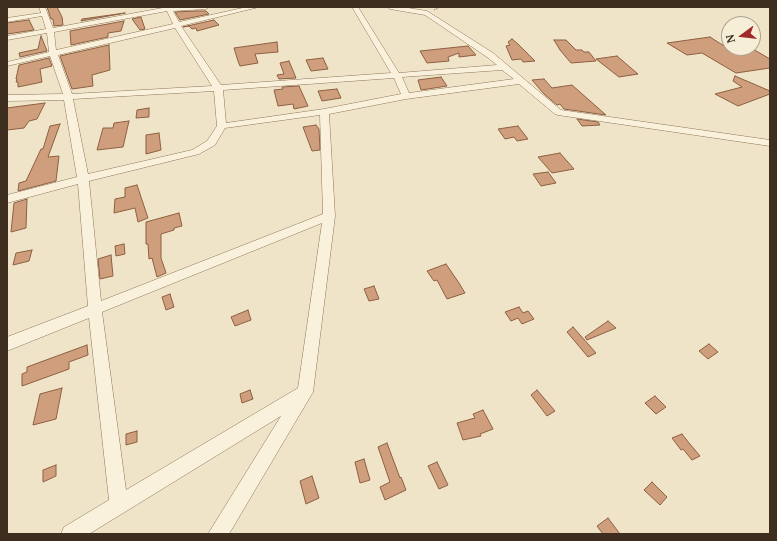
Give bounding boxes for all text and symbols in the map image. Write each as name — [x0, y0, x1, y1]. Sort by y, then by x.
north arrow — [721, 16, 761, 56]
text: N — [723, 33, 738, 45]

